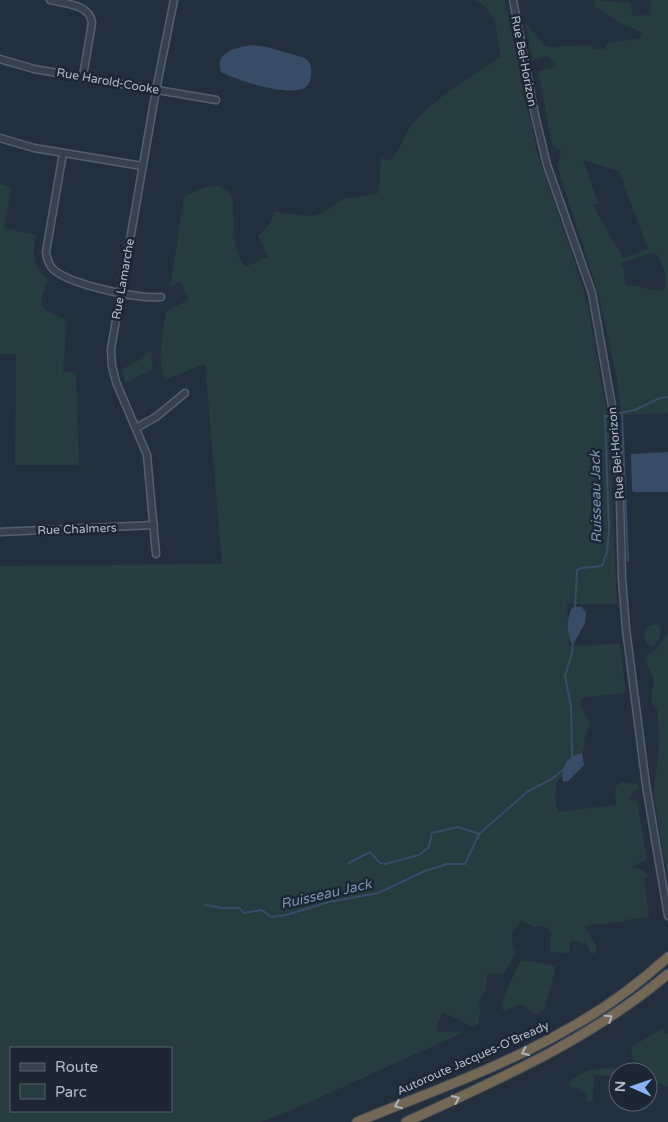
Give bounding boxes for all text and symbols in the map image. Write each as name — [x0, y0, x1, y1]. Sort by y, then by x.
street label: Rue Bel-Horizon — [508, 14, 540, 108]
street label: Rue Harold-Cooke — [56, 65, 161, 97]
street label: Rue Lamarche — [109, 237, 137, 321]
street label: Rue Bel-Horizon — [605, 406, 627, 500]
water label: Ruisseau Jack — [587, 449, 605, 544]
street label: Rue Chalmers — [37, 521, 117, 537]
water label: Ruisseau Jack — [279, 875, 374, 913]
one-way arrow — [603, 1015, 613, 1024]
street label: Autoroute Jacques-O'Bready — [395, 1018, 552, 1098]
one-way arrow — [521, 1046, 530, 1056]
legend — [10, 1047, 172, 1112]
text: Route — [55, 1058, 98, 1076]
north arrow — [608, 1062, 658, 1112]
text: N — [612, 1081, 629, 1092]
text: Parc — [55, 1083, 87, 1101]
one-way arrow — [451, 1094, 460, 1105]
one-way arrow — [394, 1099, 403, 1110]

